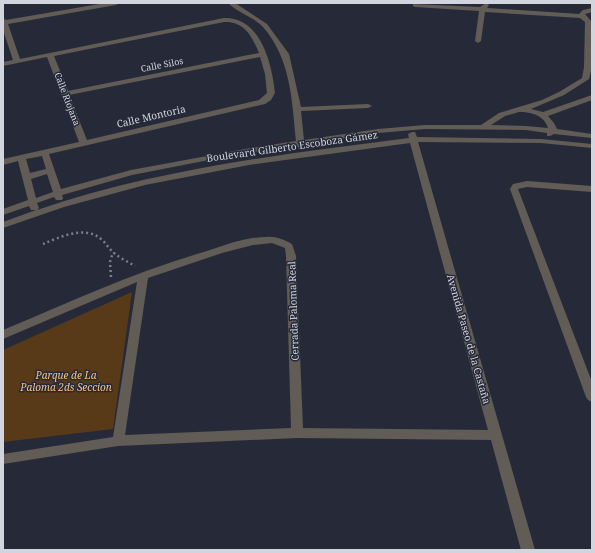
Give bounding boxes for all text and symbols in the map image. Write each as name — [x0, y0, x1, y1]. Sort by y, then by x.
street label: Calle Silos — [139, 54, 184, 75]
street label: Calle Riojana — [51, 70, 84, 127]
street label: Calle Montoria — [115, 101, 187, 131]
street label: Boulevard Gilberto Escoboza Gámez — [205, 127, 379, 165]
street label: Cerrada Paloma Real — [284, 261, 302, 361]
street label: Avenida Paseo de la Castaña — [444, 272, 494, 406]
park label: Parque de La Paloma 2ds Seccion — [19, 368, 112, 394]

